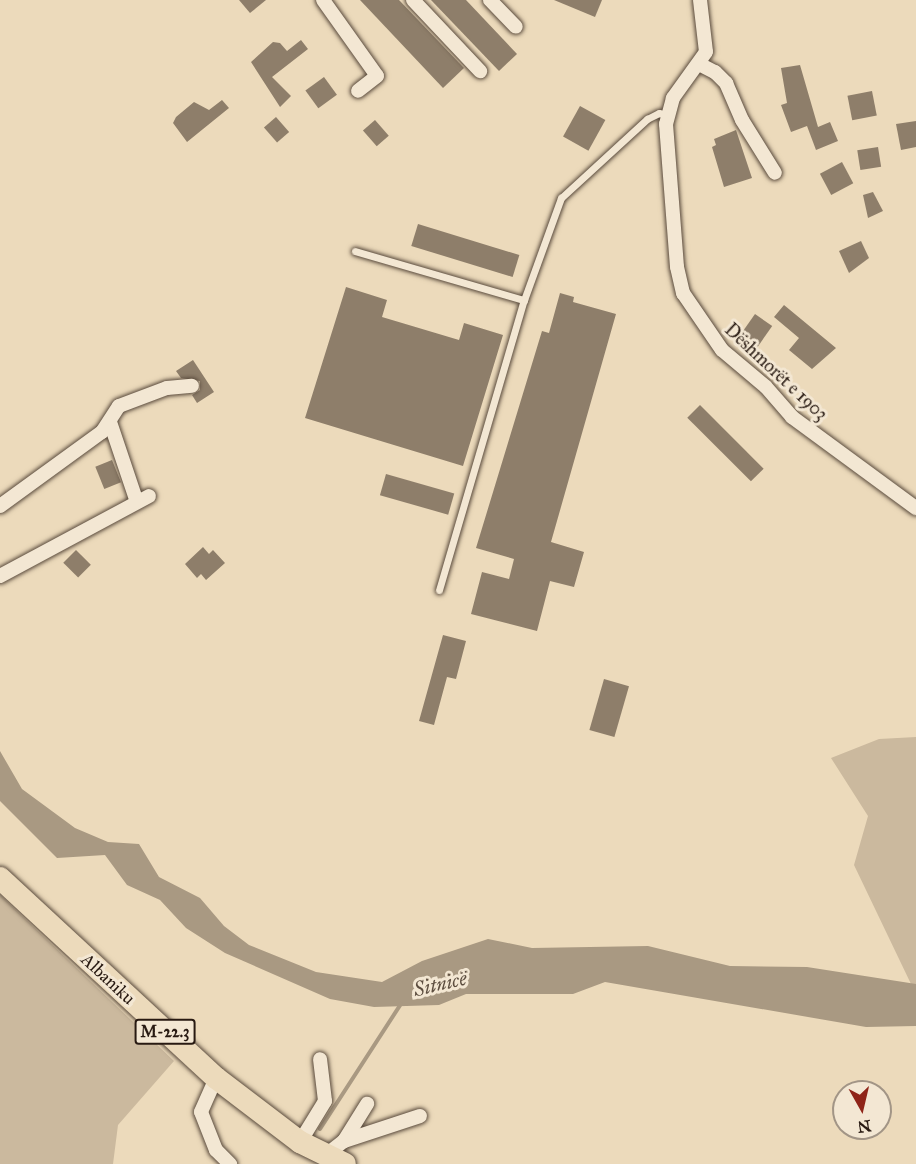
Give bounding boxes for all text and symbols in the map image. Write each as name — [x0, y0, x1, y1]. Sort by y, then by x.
street label: Dëshmorët e 1903 — [720, 319, 832, 425]
street label: Albaniku — [77, 949, 139, 1009]
water label: Sitnicë — [411, 966, 469, 1002]
road number: M-22.3 — [134, 1019, 196, 1045]
north arrow — [832, 1080, 892, 1140]
text: N — [856, 1116, 872, 1137]

